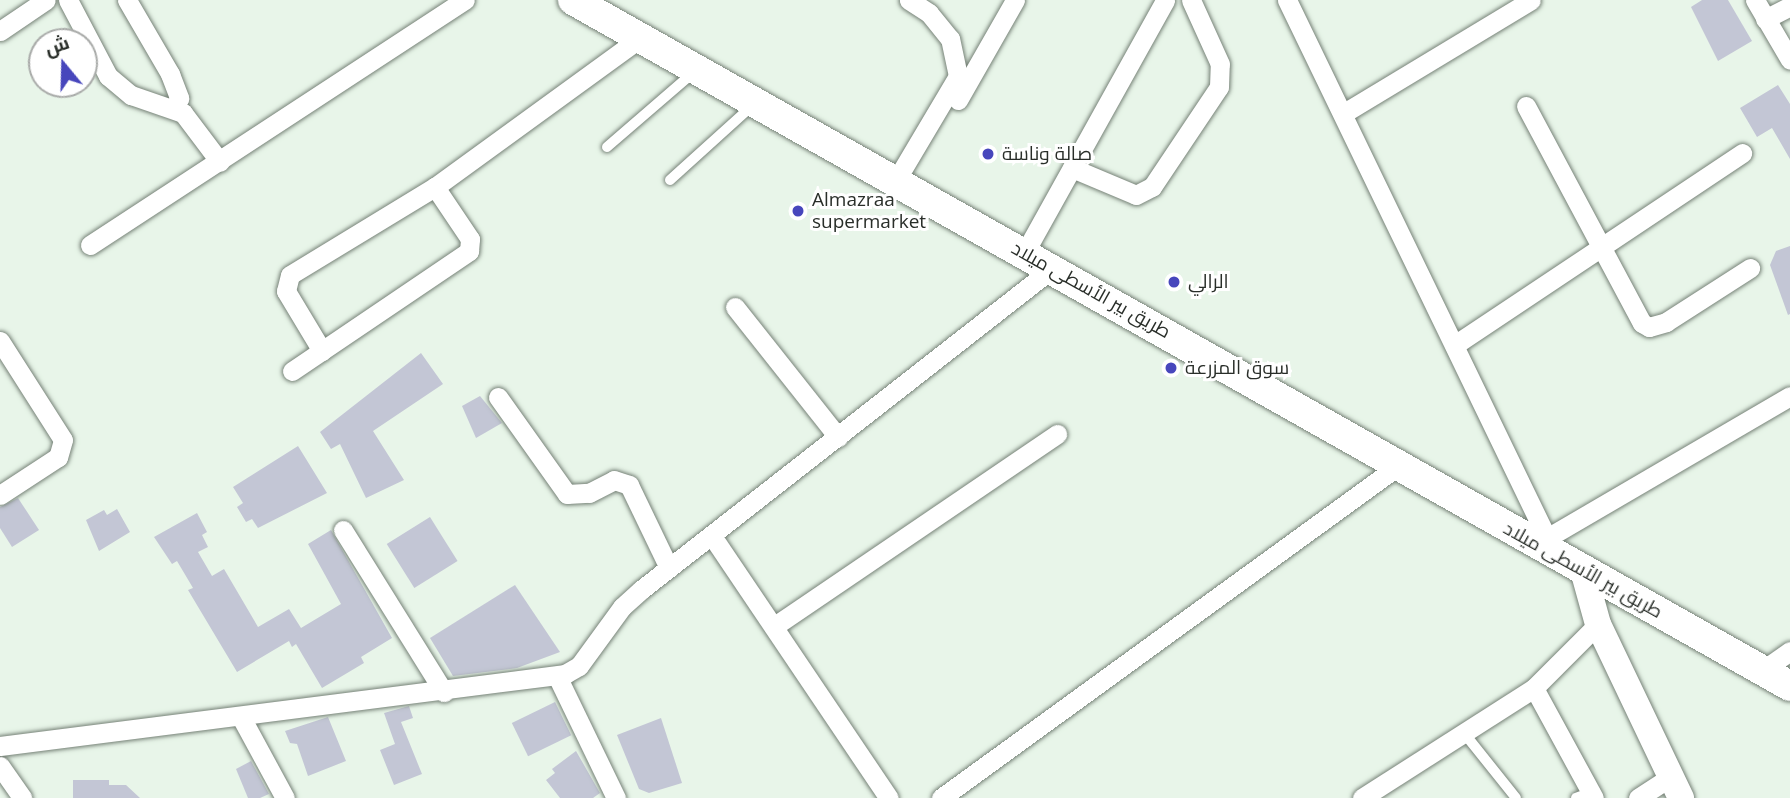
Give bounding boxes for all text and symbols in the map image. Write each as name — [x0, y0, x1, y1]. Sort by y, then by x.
north arrow — [28, 28, 98, 98]
text: ش — [41, 29, 73, 61]
place label: صالة وناسة — [1002, 143, 1092, 165]
marker: صالة وناسة — [980, 146, 996, 162]
place label: Almazraa supermarket — [812, 189, 926, 233]
marker: Almazraa supermarket — [790, 203, 806, 219]
street label: طريق بير الأسطى ميلاد — [1007, 237, 1175, 343]
place label: الرالي — [1188, 271, 1229, 293]
marker: الرالي — [1166, 274, 1182, 290]
place label: سوق المزرعة — [1185, 357, 1289, 379]
marker: سوق المزرعة — [1163, 360, 1179, 376]
street label: طريق بير الأسطى ميلاد — [1499, 517, 1667, 623]

